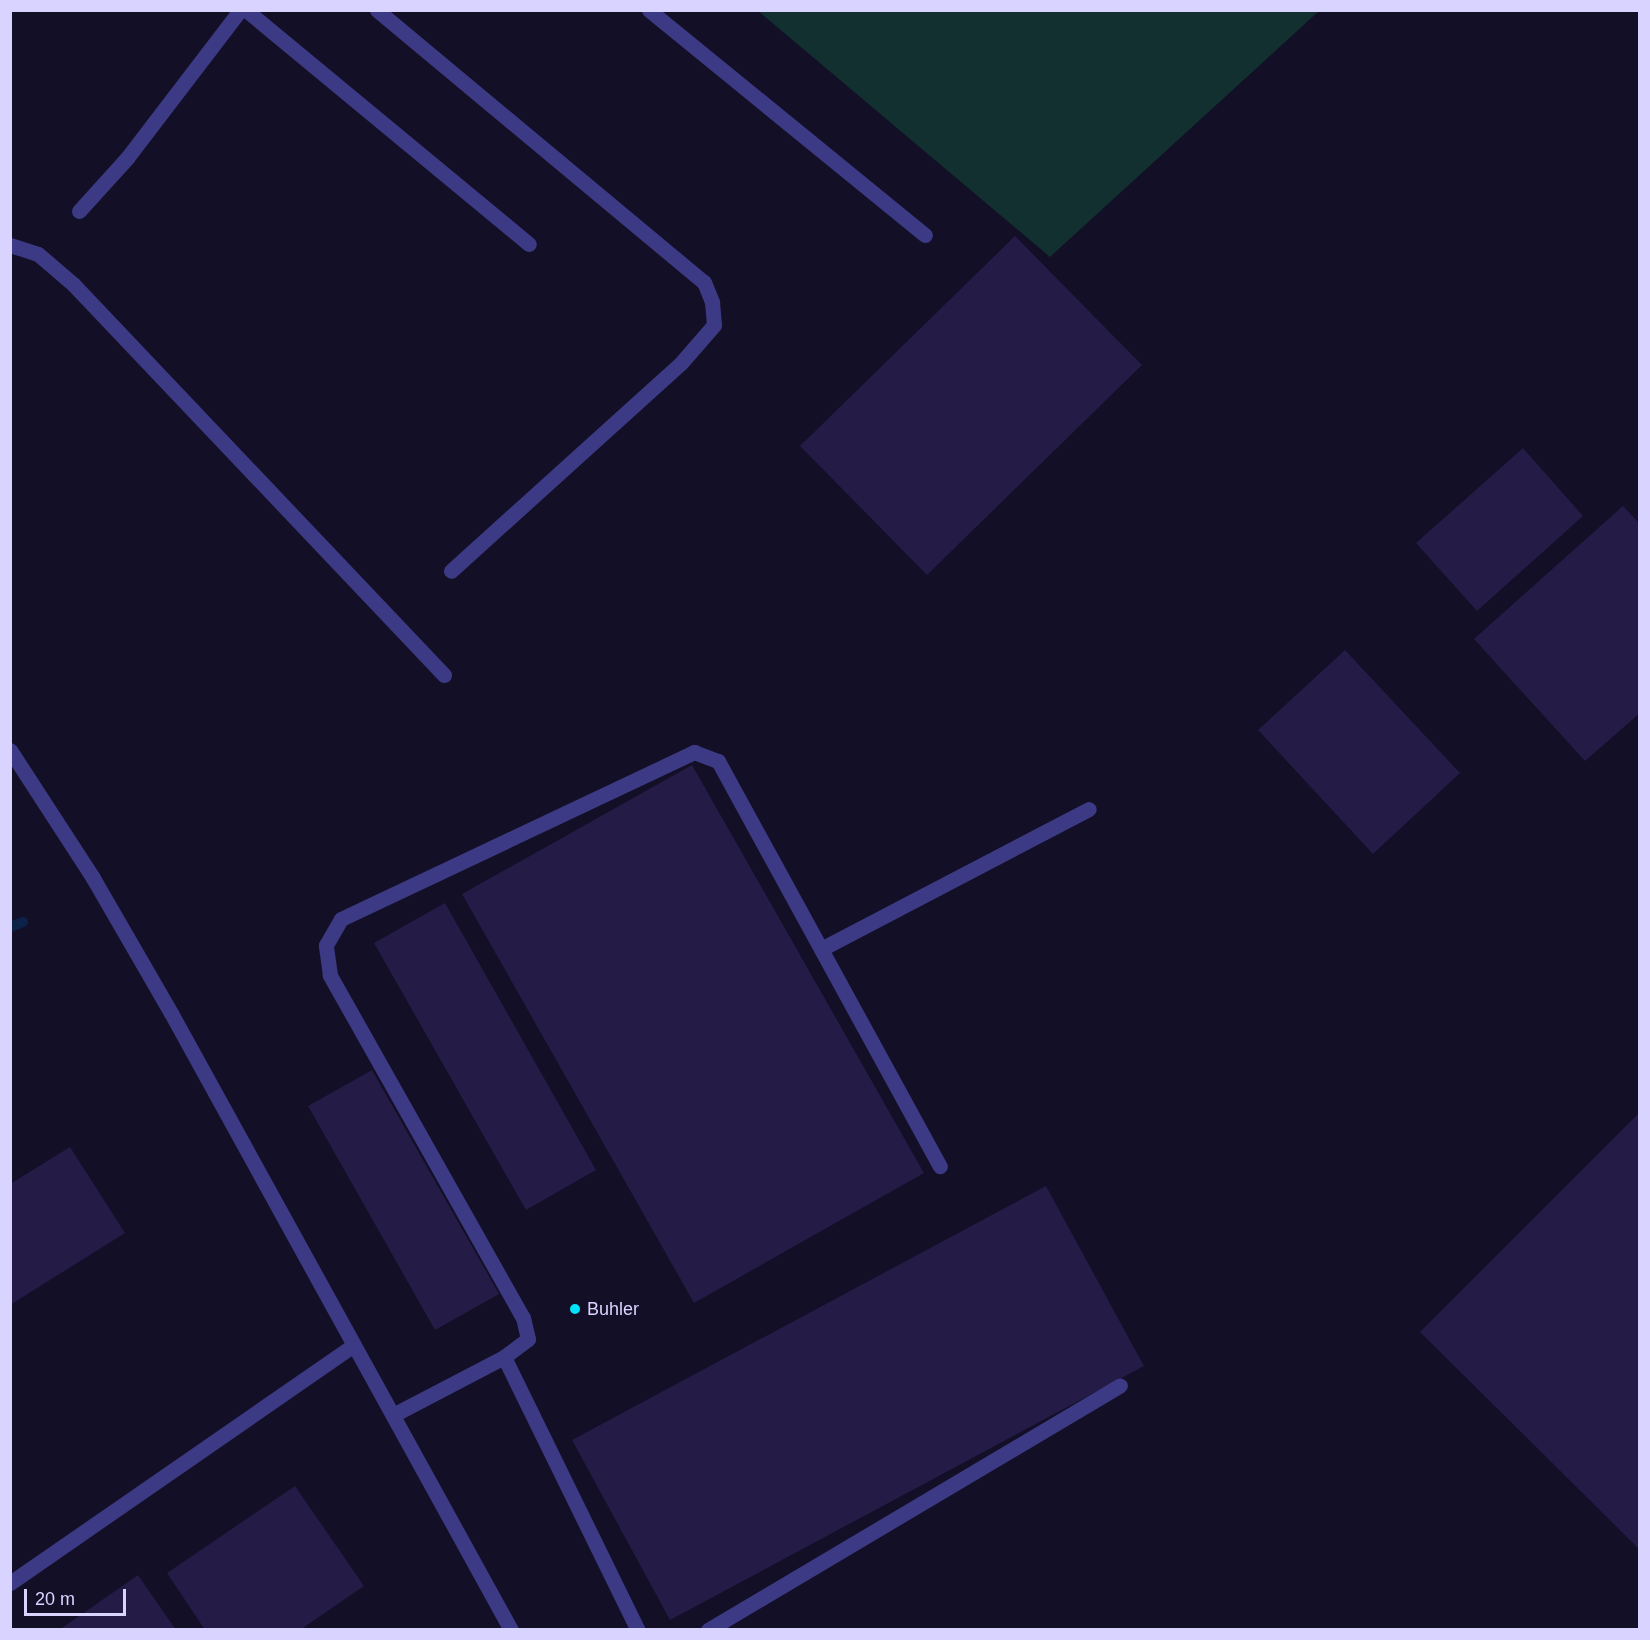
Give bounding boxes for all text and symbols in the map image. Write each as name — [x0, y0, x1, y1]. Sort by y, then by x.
place label: Buhler — [587, 1298, 639, 1320]
marker: Buhler — [568, 1302, 582, 1316]
scale bar — [27, 1577, 129, 1615]
text: 20 m — [35, 1589, 75, 1609]

